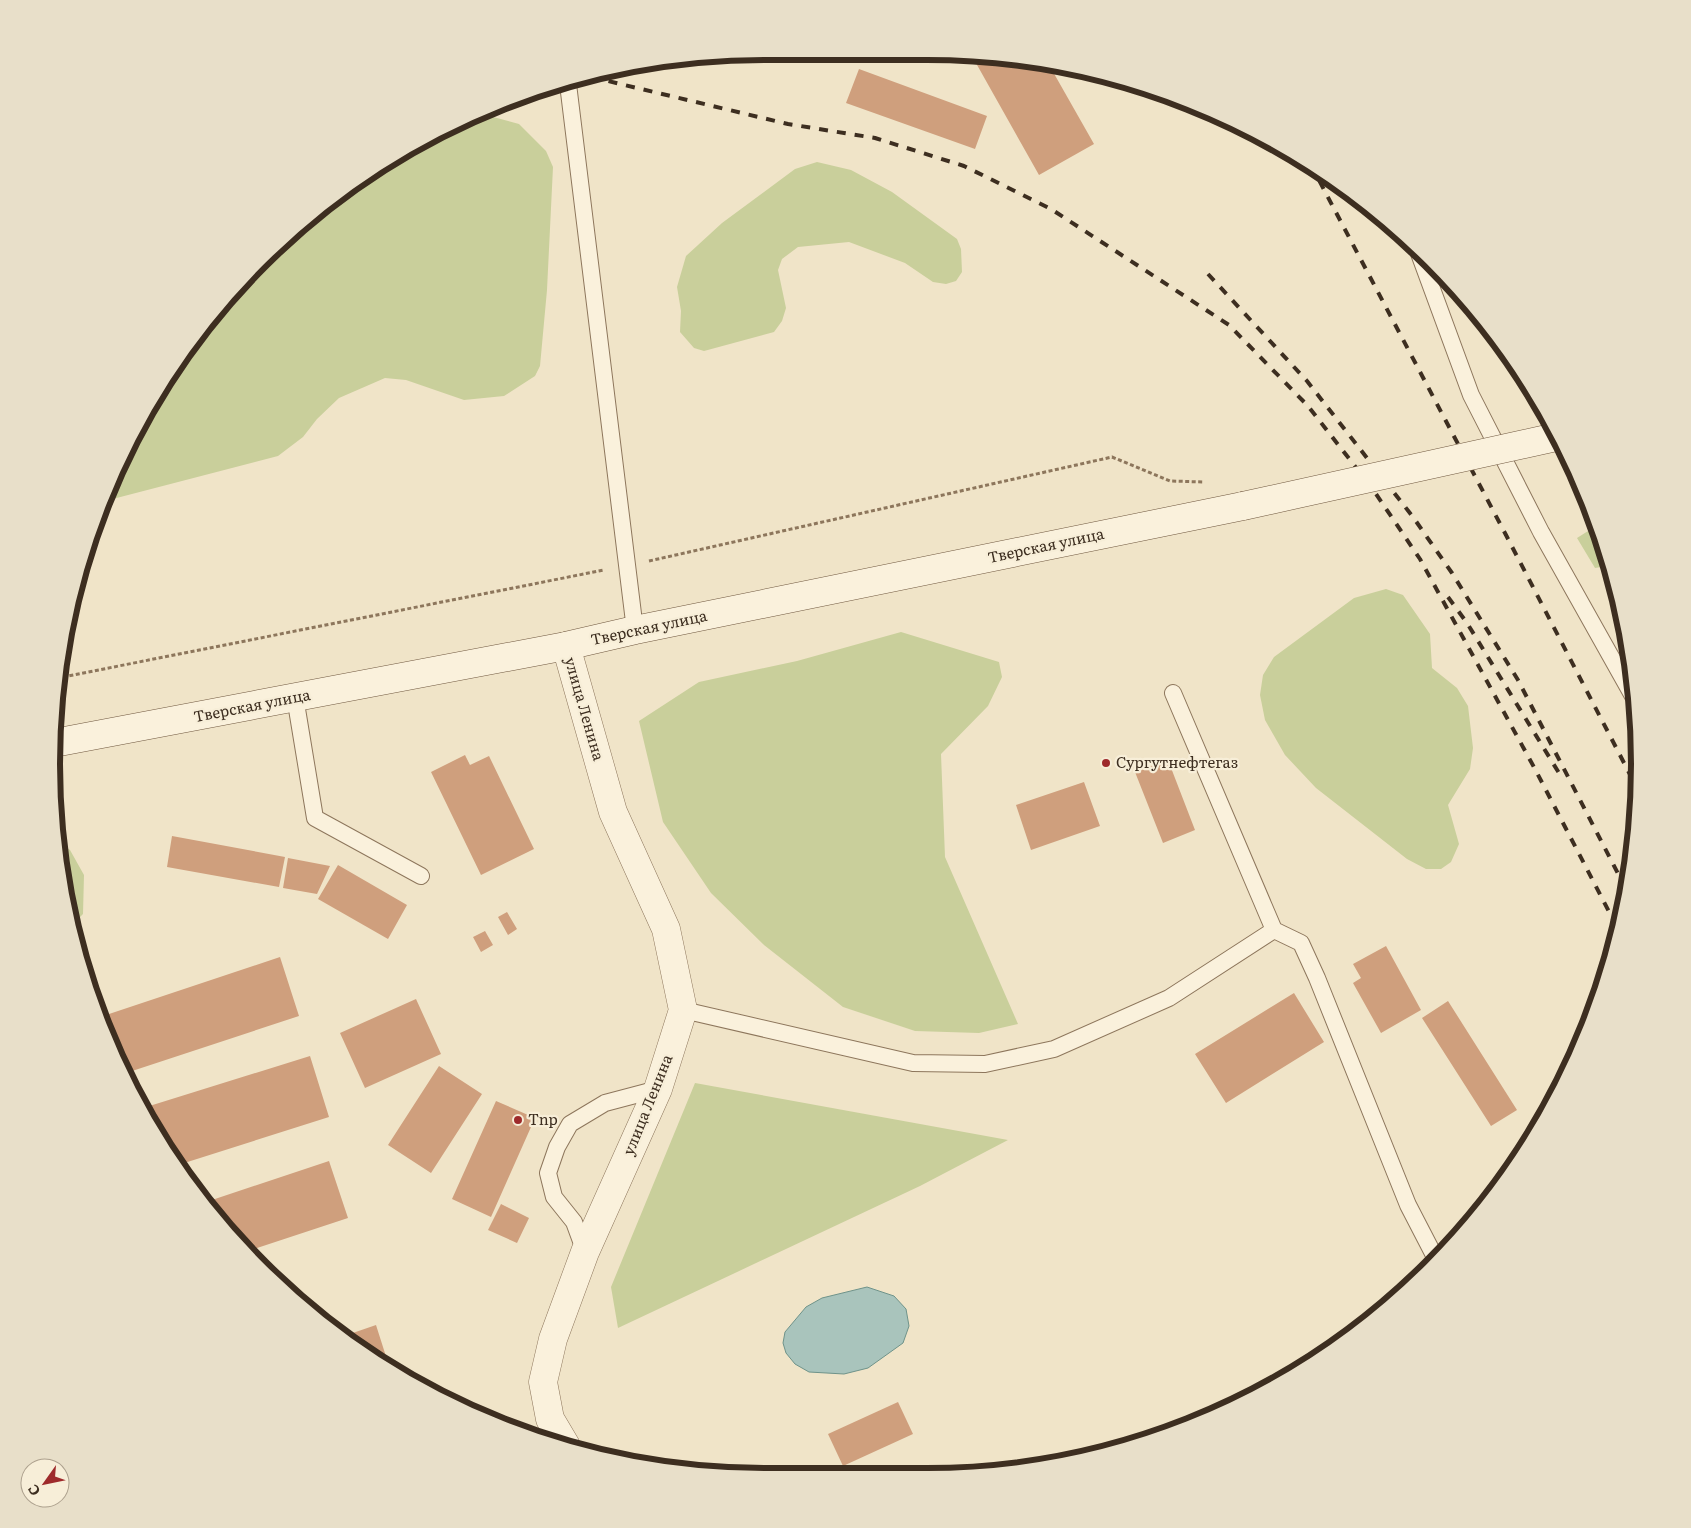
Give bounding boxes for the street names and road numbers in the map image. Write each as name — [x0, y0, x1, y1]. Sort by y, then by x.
street label: Тверская улица — [985, 521, 1107, 568]
street label: Тверская улица — [588, 603, 710, 650]
street label: улица Ленина — [560, 654, 611, 764]
street label: Тверская улица — [191, 682, 313, 727]
street label: улица Ленина — [616, 1050, 678, 1158]

